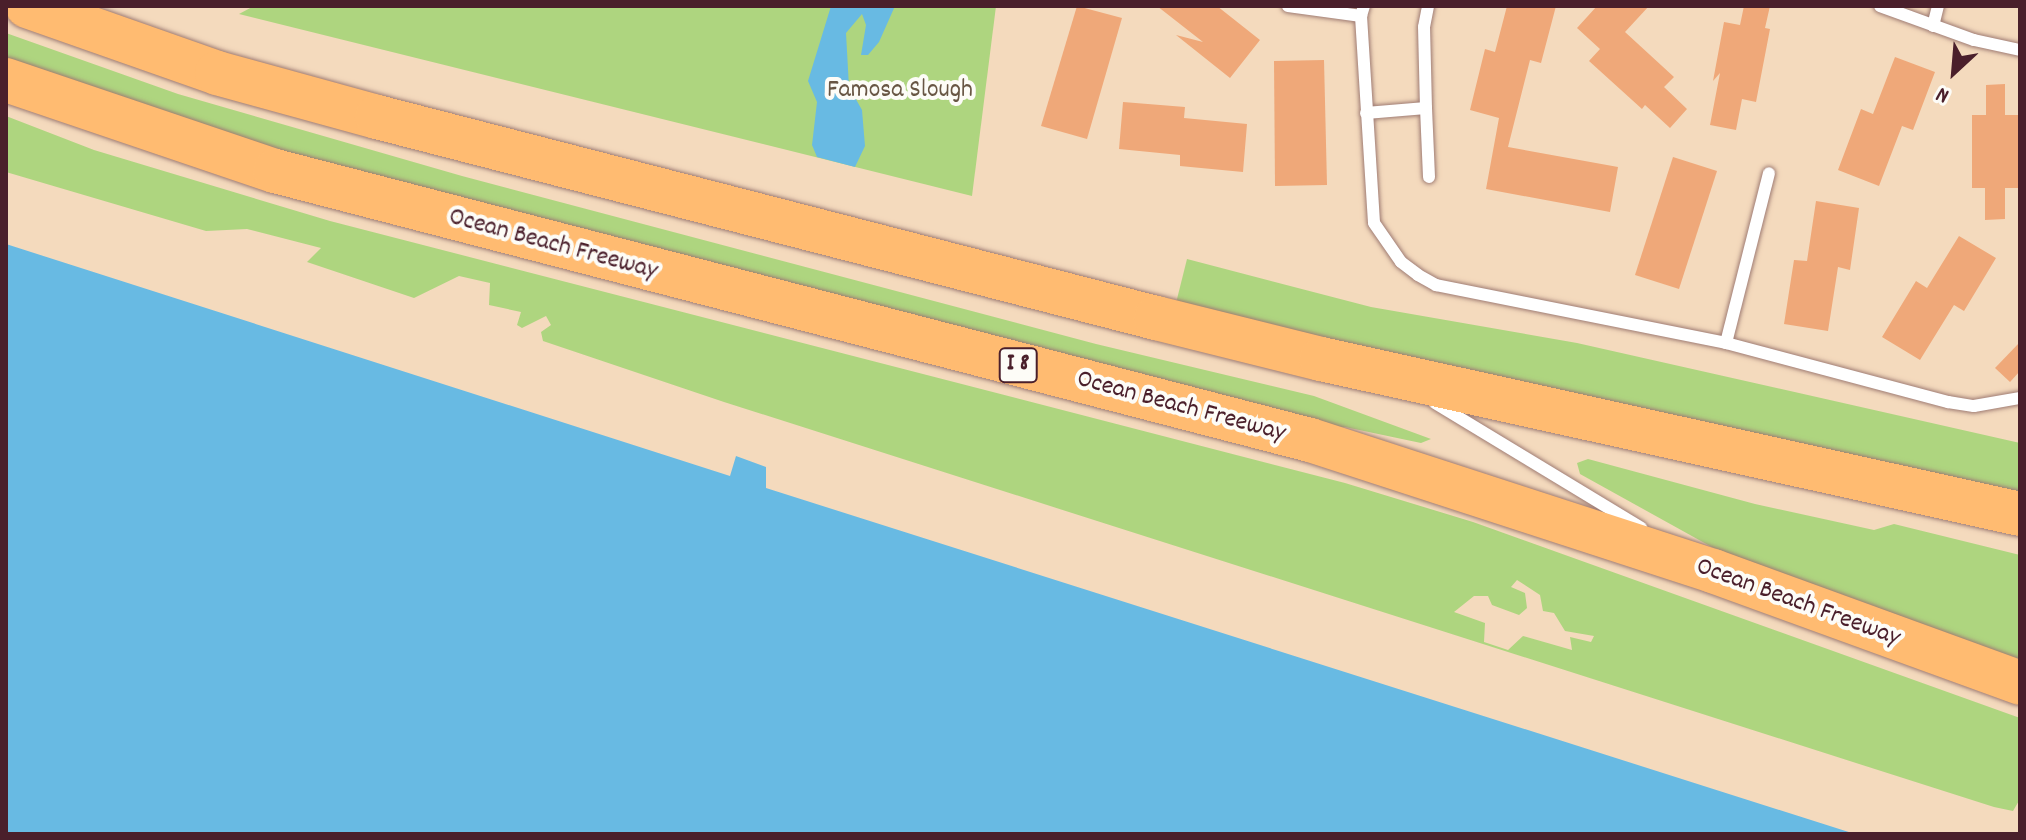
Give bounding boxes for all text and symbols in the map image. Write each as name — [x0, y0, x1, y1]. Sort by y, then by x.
north arrow — [1914, 32, 1994, 112]
park label: Famosa Slough — [827, 75, 973, 107]
text: N — [1932, 78, 1955, 110]
street label: Ocean Beach Freeway — [445, 202, 661, 288]
road number: I 8 — [998, 345, 1038, 385]
street label: Ocean Beach Freeway — [1073, 364, 1289, 450]
street label: Ocean Beach Freeway — [1692, 552, 1904, 654]

